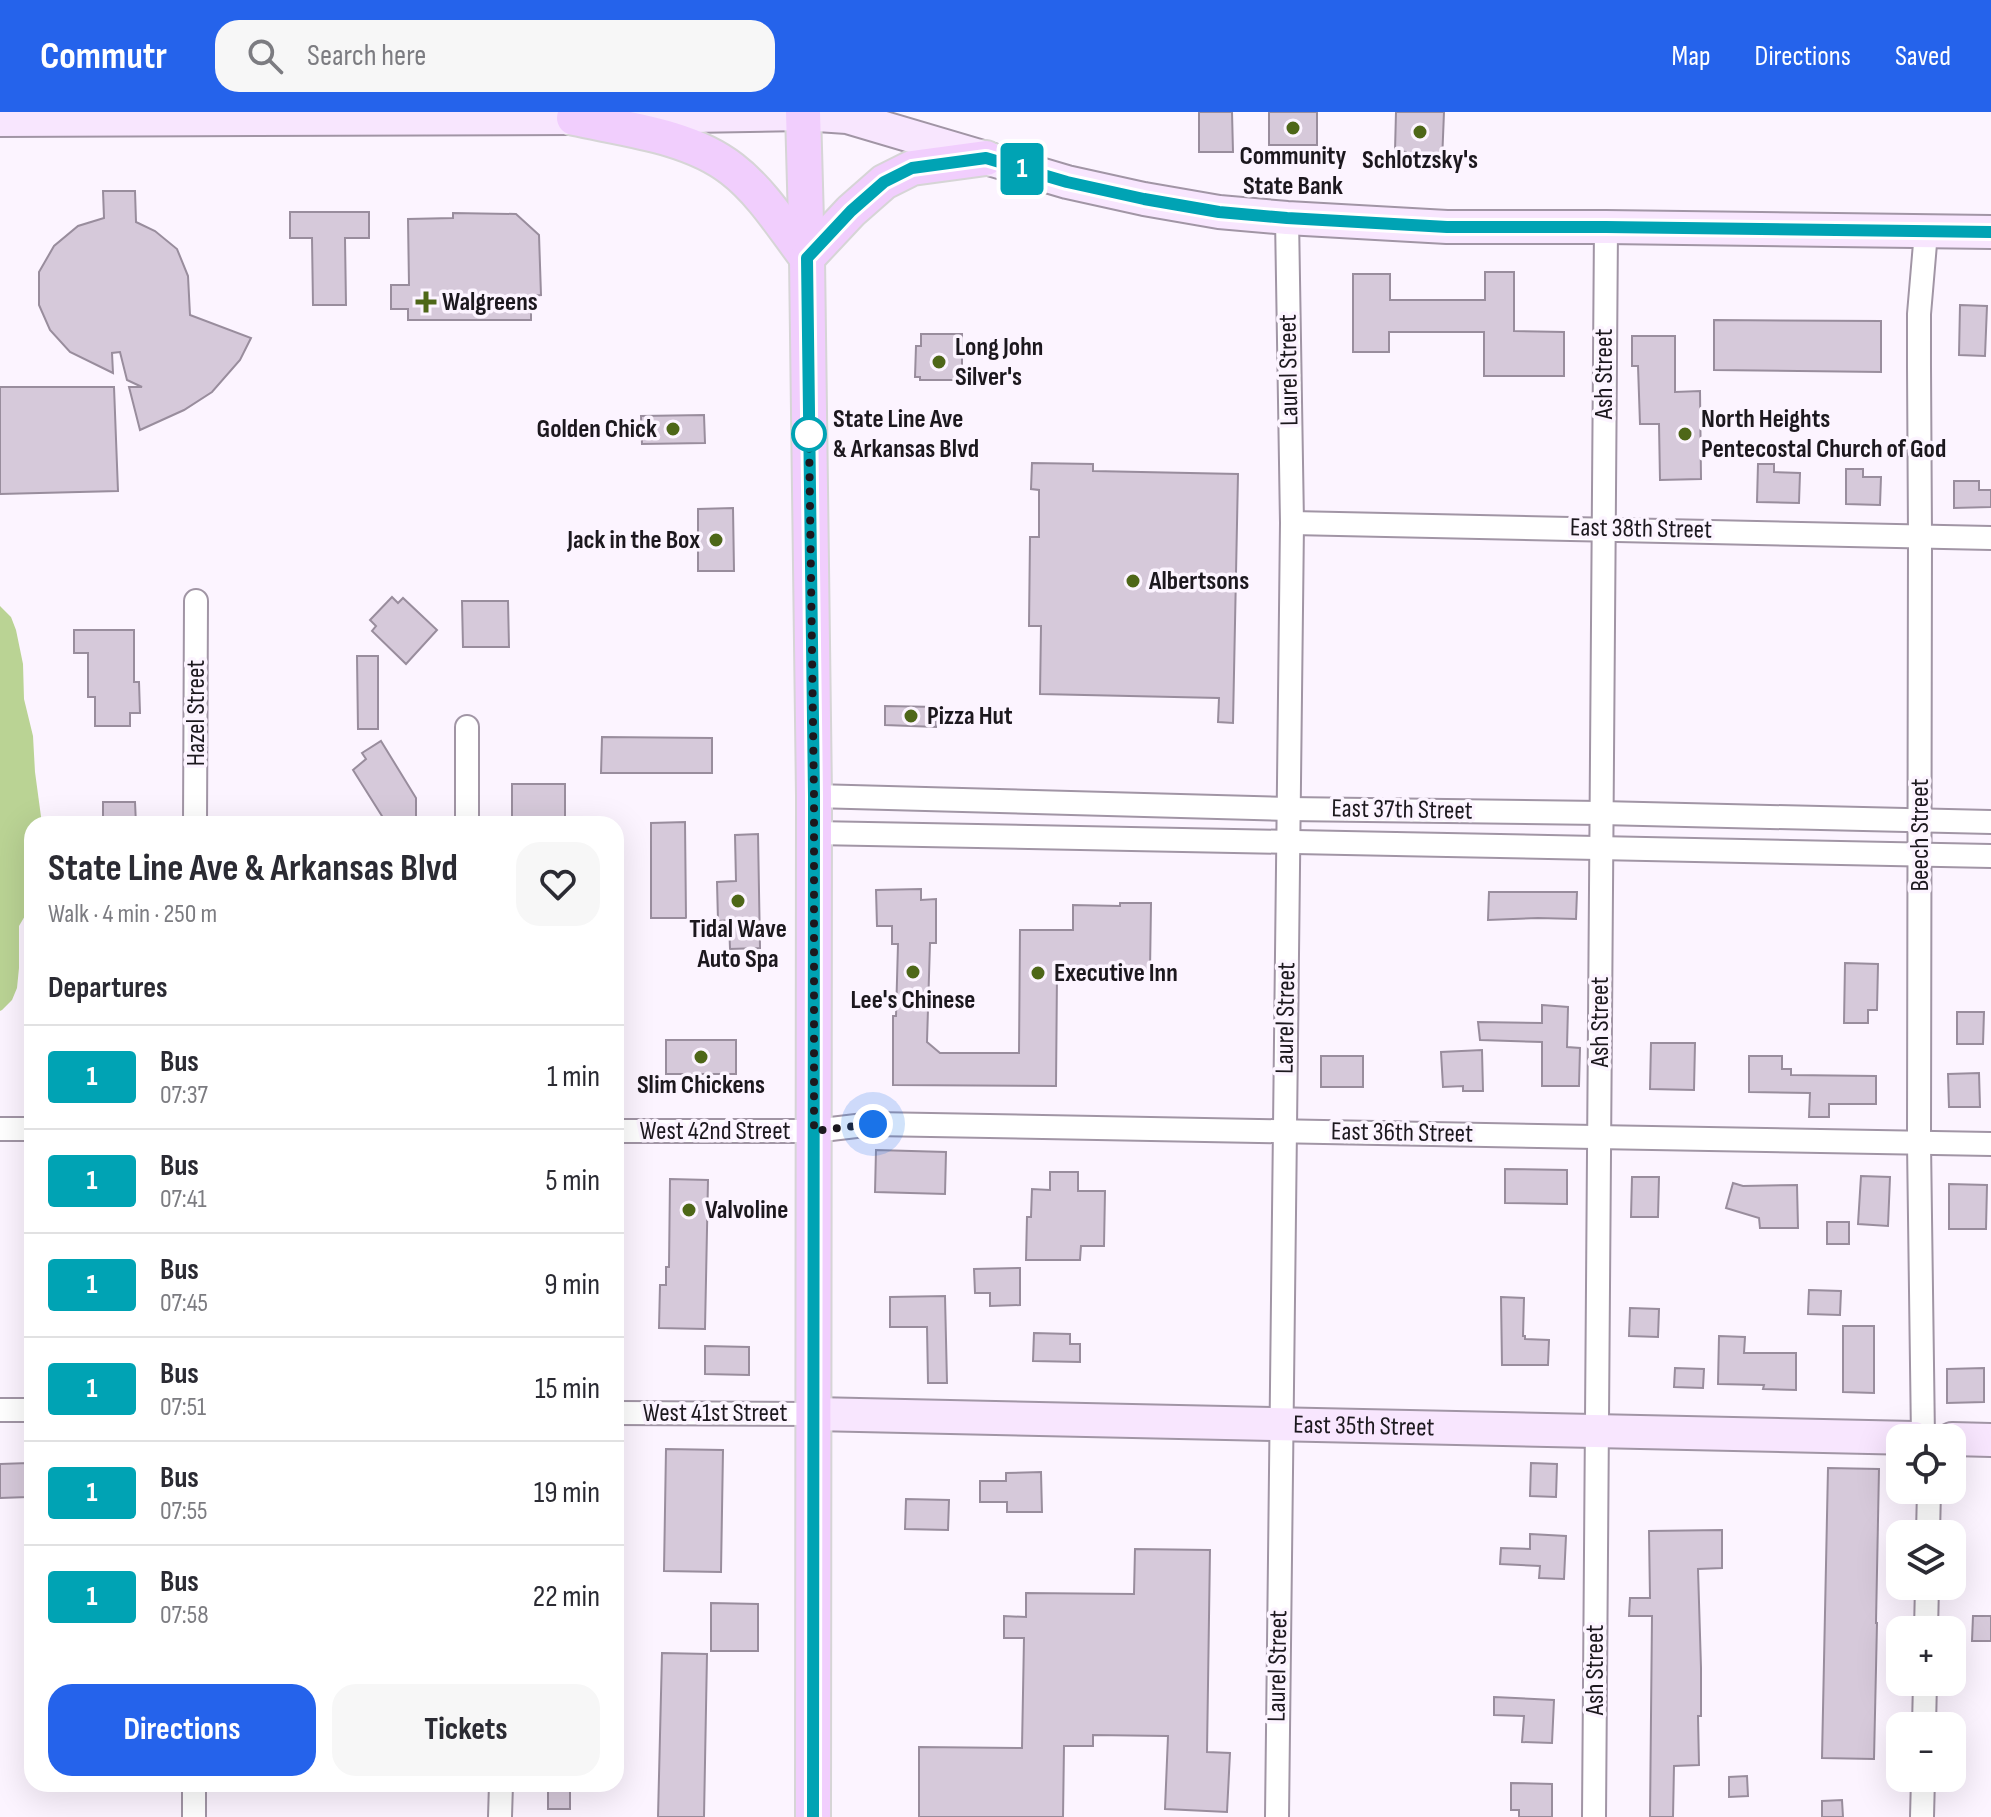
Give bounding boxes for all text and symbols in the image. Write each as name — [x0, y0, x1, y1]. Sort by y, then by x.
search box — [215, 20, 775, 92]
text: Commutr — [40, 34, 167, 79]
icon: search — [243, 34, 287, 78]
text: Search here — [307, 38, 426, 74]
text: Map — [1672, 40, 1711, 73]
text: Directions — [1755, 40, 1851, 73]
text: Saved — [1895, 40, 1951, 73]
marker: Community State Bank — [1284, 119, 1302, 137]
marker: Schlotzsky's — [1411, 123, 1429, 141]
place label: Community State Bank — [1240, 141, 1347, 202]
line badge: 1 — [996, 143, 1048, 195]
place label: Schlotzsky's — [1362, 145, 1478, 176]
text: 1 — [1017, 152, 1027, 185]
place label: Walgreens — [442, 287, 538, 318]
marker: Walgreens — [417, 293, 435, 311]
street label: Laurel Street — [1273, 314, 1305, 426]
street label: Ash Street — [1589, 329, 1620, 420]
place label: Long John Silver's — [955, 332, 1043, 393]
marker: Long John Silver's — [930, 353, 948, 371]
place label: State Line Ave & Arkansas Blvd — [833, 404, 979, 465]
place label: North Heights Pentecostal Church of God — [1701, 404, 1946, 465]
place label: Golden Chick — [537, 414, 657, 445]
marker: State Line Ave & Arkansas Blvd — [792, 417, 826, 451]
marker: Golden Chick — [664, 420, 682, 438]
marker: North Heights Pentecostal Church of God — [1676, 425, 1694, 443]
street label: East 38th Street — [1570, 512, 1712, 546]
place label: Jack in the Box — [566, 525, 700, 556]
marker: Jack in the Box — [707, 531, 725, 549]
place label: Albertsons — [1148, 566, 1249, 597]
marker: Albertsons — [1124, 572, 1142, 590]
street label: Hazel Street — [181, 660, 212, 766]
place label: Pizza Hut — [927, 701, 1013, 732]
marker: Pizza Hut — [902, 707, 920, 725]
street label: Beech Street — [1905, 778, 1936, 892]
street label: East 37th Street — [1331, 793, 1473, 827]
button: heart — [516, 842, 600, 926]
text: State Line Ave & Arkansas Blvd — [48, 846, 458, 891]
marker: Tidal Wave Auto Spa — [729, 892, 747, 910]
text: Walk · 4 min · 250 m — [48, 899, 217, 930]
place label: Tidal Wave Auto Spa — [689, 914, 787, 975]
place label: Executive Inn — [1054, 958, 1178, 989]
street label: Laurel Street — [1270, 962, 1302, 1074]
marker: Lee's Chinese — [904, 963, 922, 981]
marker: Executive Inn — [1029, 964, 1047, 982]
text: Departures — [48, 970, 168, 1006]
street label: Ash Street — [1585, 977, 1616, 1068]
place label: Lee's Chinese — [851, 985, 975, 1016]
text: Bus — [160, 1044, 199, 1080]
marker: Slim Chickens — [692, 1048, 710, 1066]
text: 1 min — [547, 1059, 600, 1095]
text: 1 — [87, 1060, 97, 1093]
place label: Slim Chickens — [637, 1070, 765, 1101]
text: 07:37 — [160, 1080, 208, 1111]
your location — [853, 1104, 893, 1144]
street label: West 42nd Street — [640, 1116, 791, 1147]
street label: East 36th Street — [1331, 1116, 1473, 1150]
text: Bus — [160, 1148, 199, 1184]
text: 5 min — [546, 1163, 600, 1199]
text: 1 — [87, 1164, 97, 1197]
text: 07:41 — [160, 1184, 207, 1215]
place label: Valvoline — [705, 1195, 788, 1226]
marker: Valvoline — [680, 1201, 698, 1219]
text: Bus — [160, 1252, 199, 1288]
text: 9 min — [544, 1267, 600, 1303]
text: 1 — [87, 1268, 97, 1301]
text: 07:45 — [160, 1288, 208, 1319]
text: Bus — [160, 1356, 199, 1392]
text: 15 min — [535, 1371, 600, 1407]
text: 1 — [87, 1372, 97, 1405]
text: 07:51 — [160, 1392, 206, 1423]
street label: West 41st Street — [643, 1398, 787, 1429]
street label: East 35th Street — [1293, 1409, 1435, 1443]
map controls — [1886, 1424, 1966, 1792]
button: locate — [1886, 1424, 1966, 1504]
text: Bus — [160, 1460, 199, 1496]
text: 19 min — [534, 1475, 600, 1511]
text: 1 — [87, 1476, 97, 1509]
text: 07:55 — [160, 1496, 208, 1527]
button: layers — [1886, 1520, 1966, 1600]
text: Bus — [160, 1564, 199, 1600]
text: 22 min — [533, 1579, 600, 1615]
text: 1 — [87, 1580, 97, 1613]
text: 07:58 — [160, 1600, 209, 1631]
street label: Laurel Street — [1262, 1610, 1294, 1722]
button: + — [1886, 1616, 1966, 1696]
street label: Ash Street — [1580, 1625, 1611, 1716]
button: Directions — [48, 1684, 316, 1776]
button: Tickets — [332, 1684, 600, 1776]
button: − — [1886, 1712, 1966, 1792]

